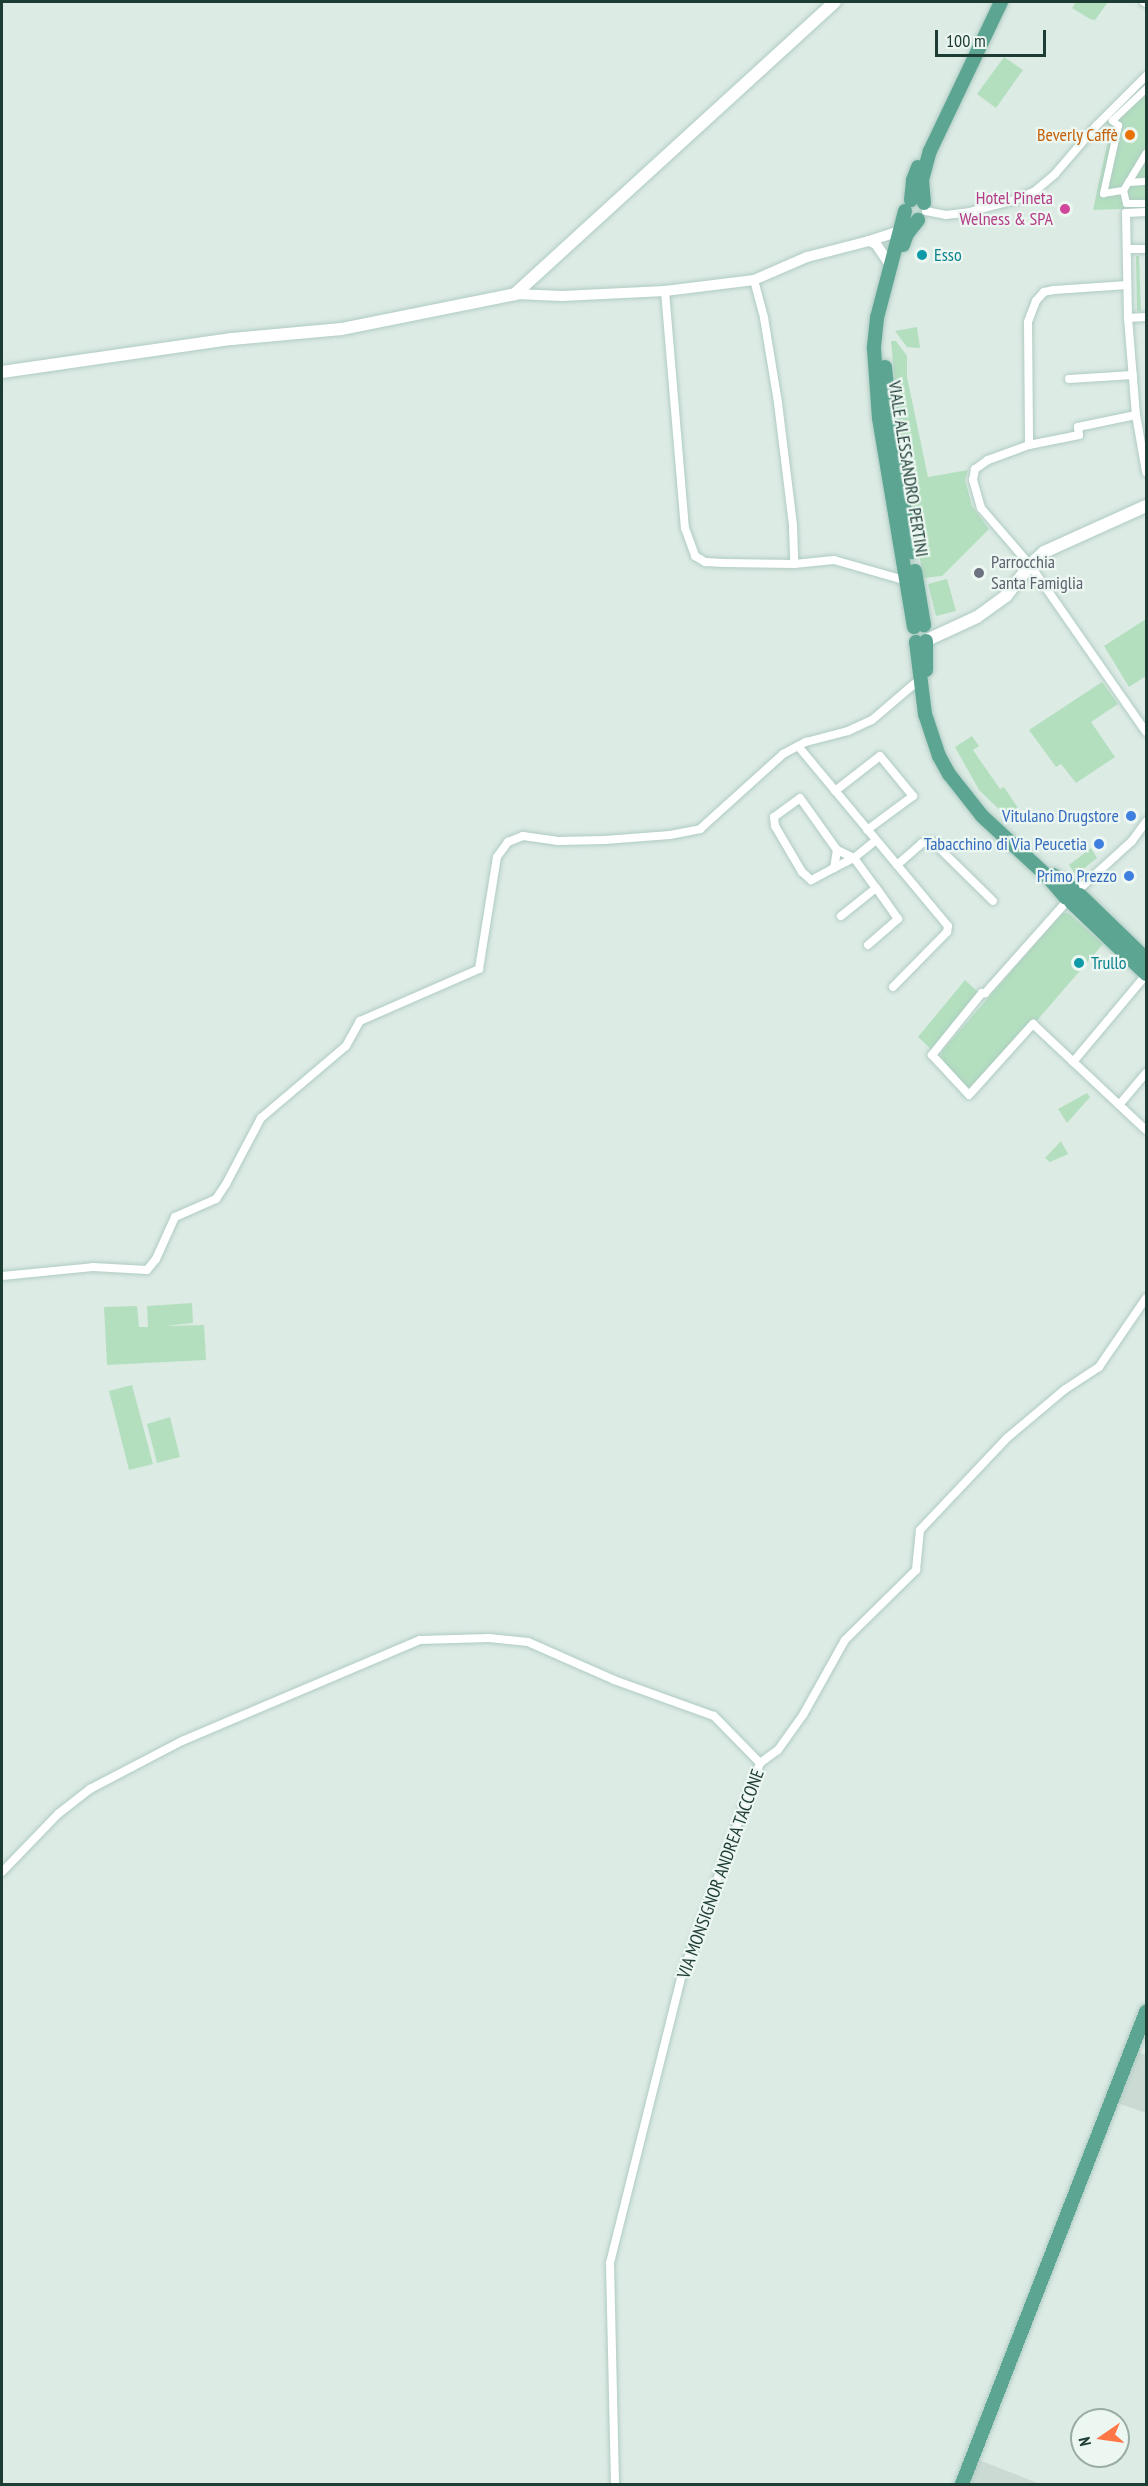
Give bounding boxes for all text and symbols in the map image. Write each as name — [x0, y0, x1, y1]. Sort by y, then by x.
scale bar — [938, 18, 1049, 56]
text: 100 m — [946, 29, 986, 52]
place label: Beverly Caffè — [1037, 124, 1118, 146]
marker: Beverly Caffè — [1123, 128, 1137, 142]
place label: Hotel Pineta Welness & SPA — [960, 188, 1053, 230]
marker: Hotel Pineta Welness & SPA — [1058, 202, 1072, 216]
place label: Esso — [934, 244, 962, 266]
marker: Esso — [915, 248, 929, 262]
street label: VIALE ALESSANDRO PERTINI — [883, 379, 933, 559]
place label: Parrocchia Santa Famiglia — [991, 552, 1083, 594]
marker: Parrocchia Santa Famiglia — [972, 566, 986, 580]
place label: Vitulano Drugstore — [1002, 805, 1119, 827]
marker: Vitulano Drugstore — [1124, 809, 1138, 823]
place label: Tabacchino di Via Peucetia — [923, 833, 1087, 855]
marker: Tabacchino di Via Peucetia — [1092, 837, 1106, 851]
place label: Primo Prezzo — [1037, 865, 1117, 887]
marker: Primo Prezzo — [1122, 869, 1136, 883]
place label: Trullo — [1091, 952, 1126, 974]
marker: Trullo — [1072, 956, 1086, 970]
street label: VIA MONSIGNOR ANDREA TACCONE — [673, 1765, 769, 1983]
north arrow — [1070, 2408, 1130, 2468]
text: N — [1074, 2435, 1095, 2448]

